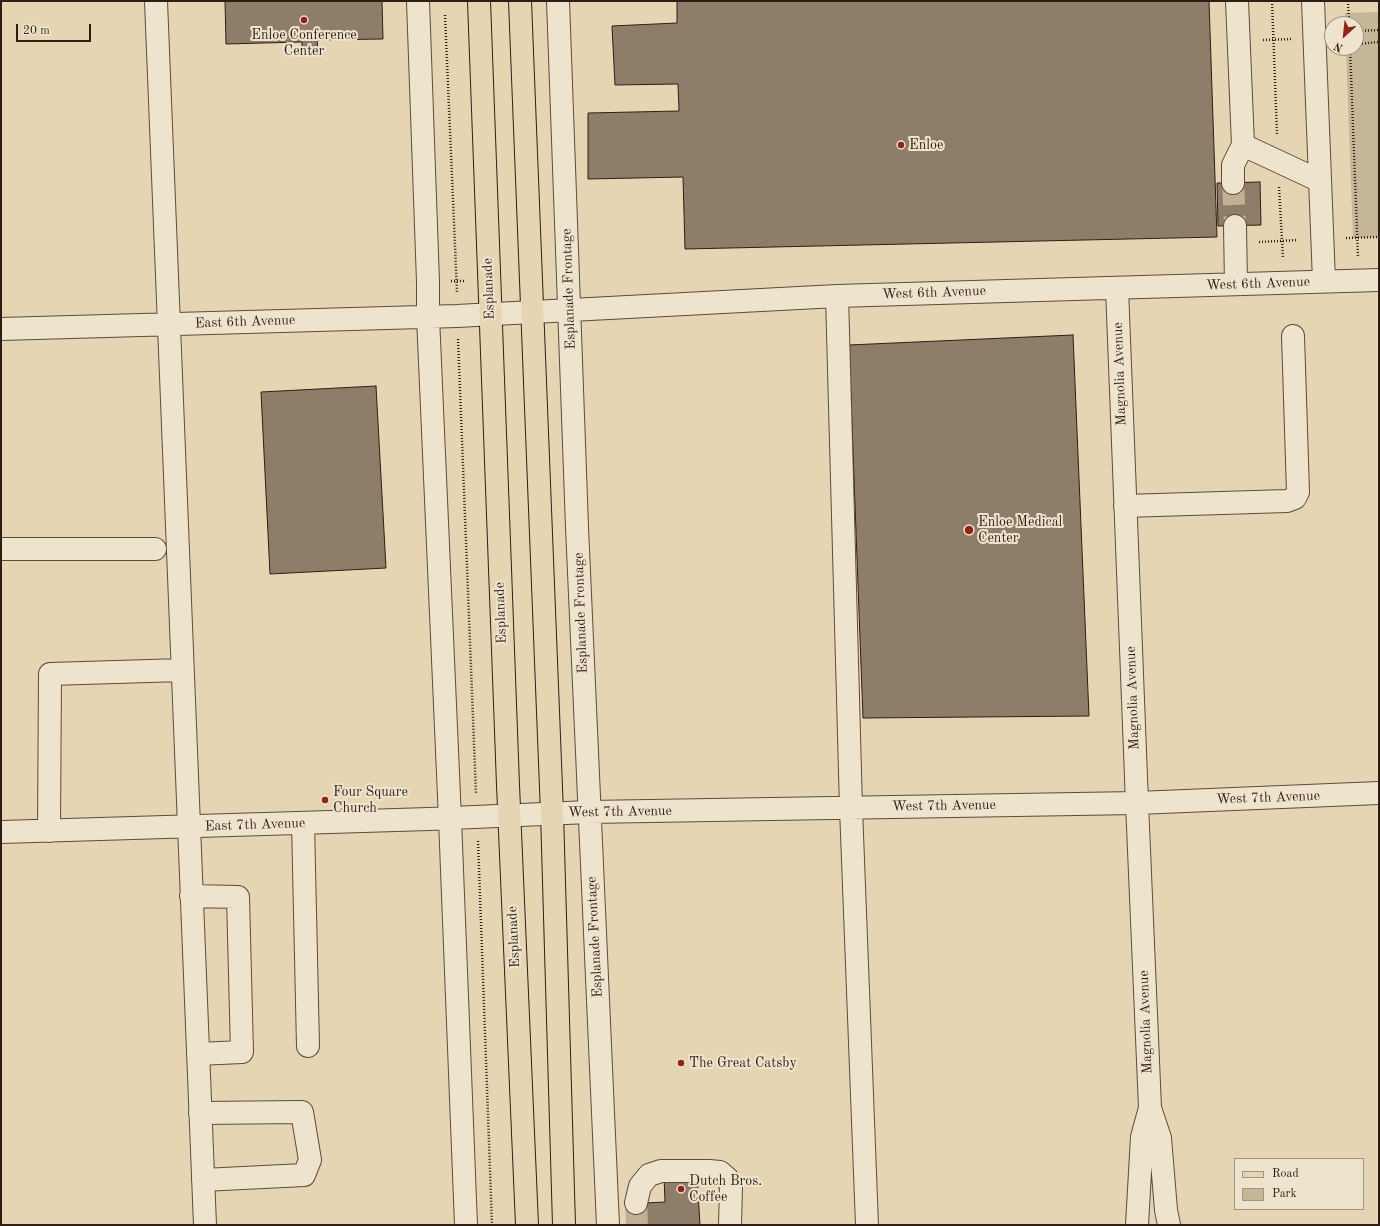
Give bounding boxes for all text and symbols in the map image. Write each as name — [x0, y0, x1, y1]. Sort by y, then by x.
marker: Enloe Conference Center — [299, 15, 309, 25]
scale bar — [18, 16, 93, 42]
north arrow — [1324, 16, 1364, 56]
text: 20 m — [23, 25, 50, 37]
place label: Enloe Conference Center — [251, 27, 357, 60]
text: N — [1333, 39, 1345, 53]
place label: Enloe — [909, 137, 943, 153]
marker: Enloe — [896, 140, 906, 150]
street label: Esplanade Frontage — [558, 228, 580, 350]
street label: Esplanade — [480, 258, 498, 320]
street label: West 6th Avenue — [1206, 274, 1310, 294]
street label: West 6th Avenue — [882, 283, 986, 303]
street label: East 6th Avenue — [194, 312, 296, 332]
street label: Magnolia Avenue — [1110, 322, 1130, 426]
place label: Enloe Medical Center — [978, 514, 1062, 546]
marker: Enloe Medical Center — [963, 524, 975, 536]
street label: Esplanade Frontage — [570, 552, 592, 674]
street label: Esplanade — [492, 582, 510, 644]
street label: Magnolia Avenue — [1123, 646, 1143, 750]
place label: Four Square Church — [333, 784, 408, 816]
street label: West 7th Avenue — [1216, 788, 1320, 808]
marker: Four Square Church — [320, 795, 330, 805]
street label: West 7th Avenue — [892, 797, 996, 815]
street label: West 7th Avenue — [568, 803, 672, 821]
street label: East 7th Avenue — [204, 815, 306, 835]
street label: Esplanade Frontage — [583, 876, 607, 998]
street label: Esplanade — [504, 906, 524, 968]
street label: Magnolia Avenue — [1136, 970, 1156, 1074]
place label: The Great Catsby — [689, 1055, 797, 1071]
marker: The Great Catsby — [676, 1058, 686, 1068]
legend — [1234, 1158, 1364, 1210]
text: Road — [1272, 1168, 1299, 1180]
place label: Dutch Bros. Coffee — [689, 1173, 762, 1206]
marker: Dutch Bros. Coffee — [676, 1184, 686, 1194]
text: Park — [1272, 1188, 1297, 1200]

